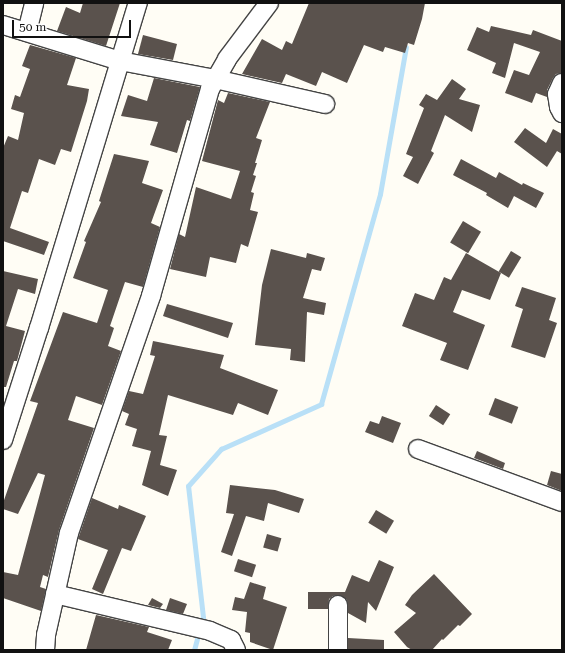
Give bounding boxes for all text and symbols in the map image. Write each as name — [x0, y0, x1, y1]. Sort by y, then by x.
scale bar — [14, 12, 133, 38]
text: 50 m — [19, 20, 46, 34]

